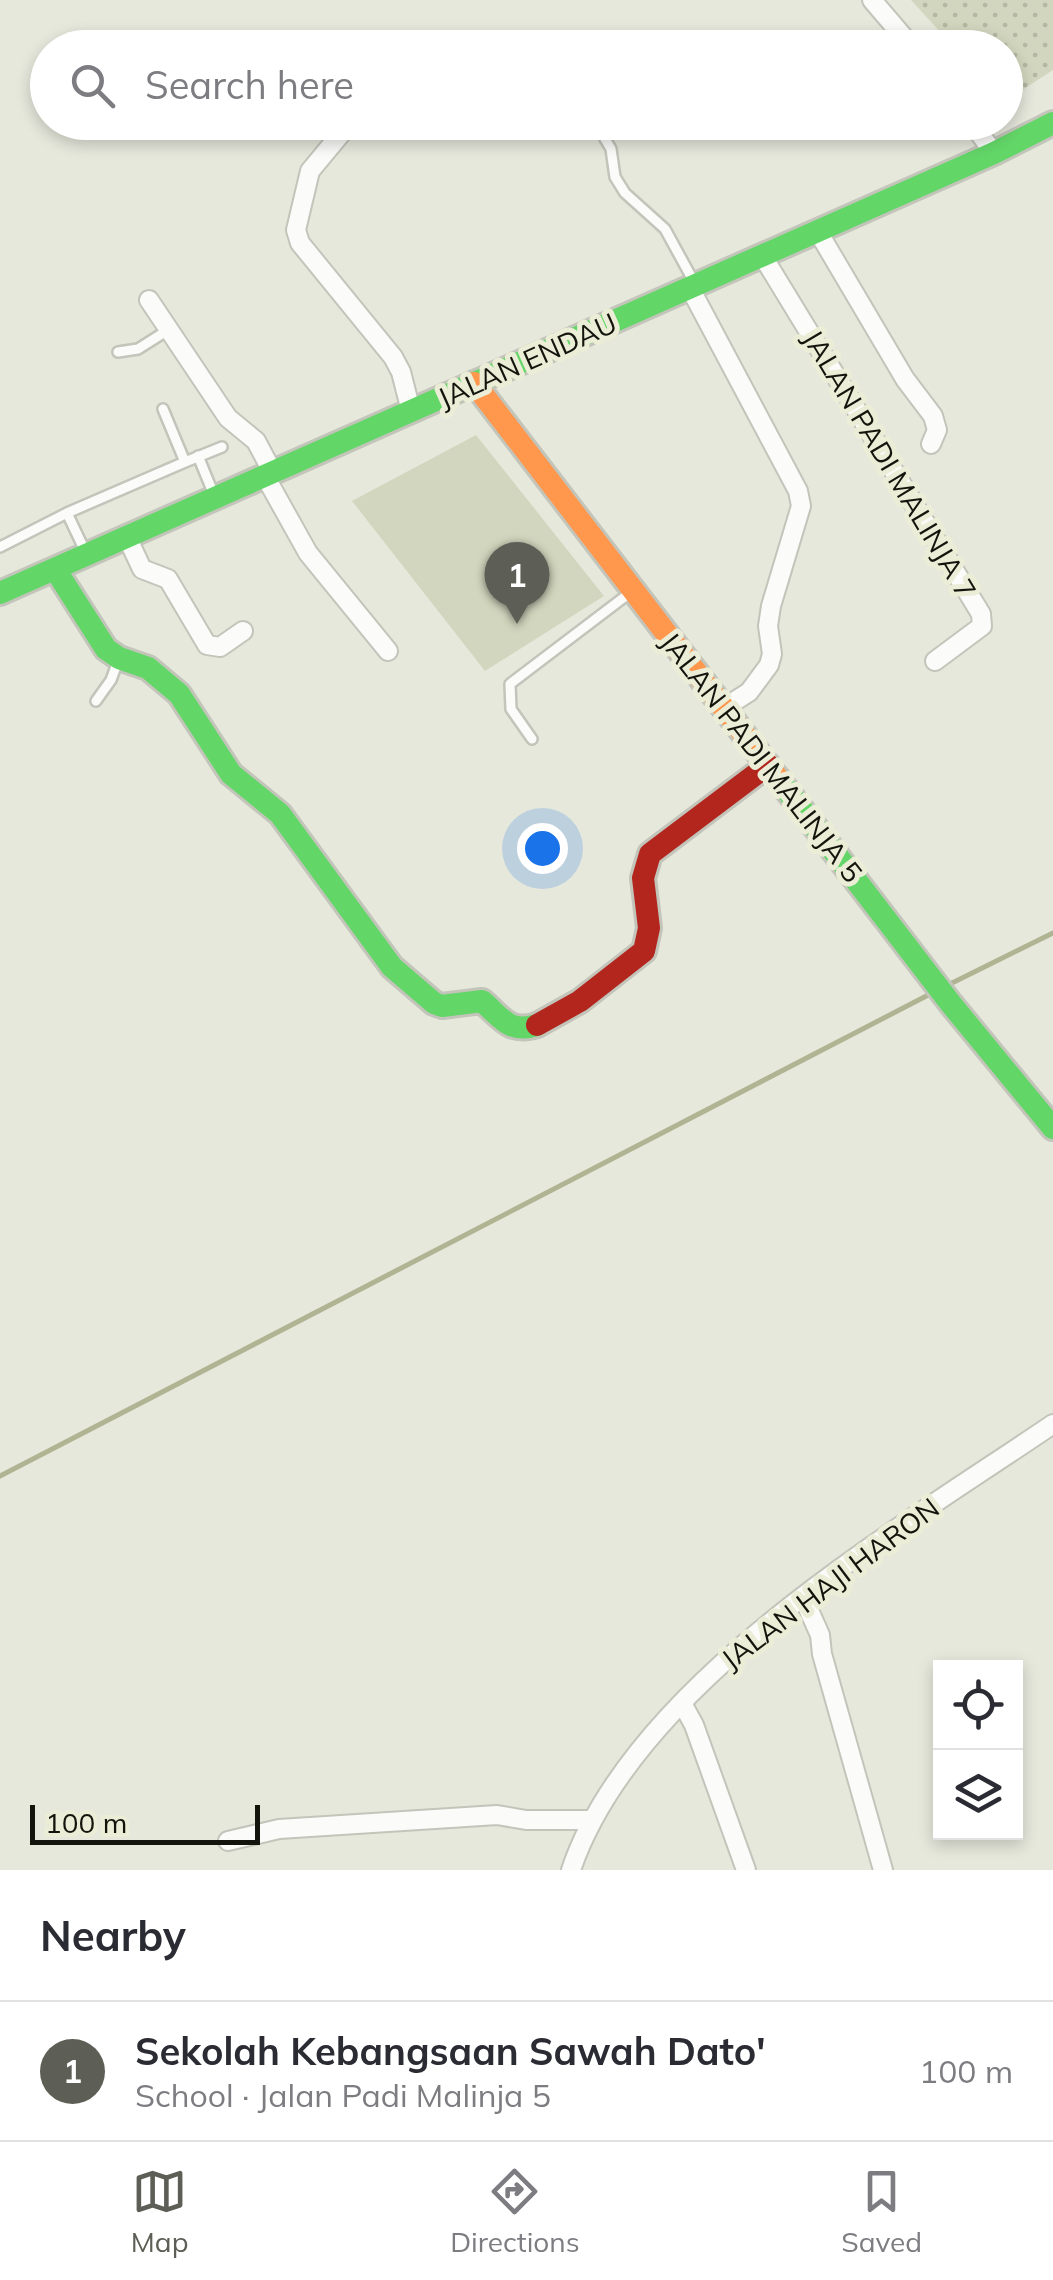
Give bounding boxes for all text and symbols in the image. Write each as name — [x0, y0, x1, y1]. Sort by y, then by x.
search box — [30, 30, 1023, 140]
icon: search — [65, 58, 120, 113]
text: Search here — [145, 61, 354, 109]
street label: JALAN ENDAU — [432, 305, 622, 415]
street label: JALAN PADI MALINJA 7 — [796, 323, 984, 605]
pin: 1 — [484, 542, 550, 624]
street label: JALAN PADI MALINJA 5 — [654, 625, 870, 889]
your location — [517, 823, 568, 874]
street label: JALAN HAJI HARON — [714, 1490, 946, 1676]
map controls — [933, 1660, 1023, 1840]
button: locate — [933, 1660, 1023, 1750]
button: layers — [933, 1750, 1023, 1840]
scale bar — [30, 1800, 260, 1844]
text: 100 m — [45, 1805, 127, 1840]
text: Nearby — [40, 1909, 186, 1962]
text: Sekolah Kebangsaan Sawah Dato' — [135, 2027, 765, 2075]
text: 1 — [63, 2051, 82, 2091]
text: 100 m — [919, 2051, 1013, 2091]
text: School · Jalan Padi Malinja 5 — [135, 2075, 551, 2115]
tab: Map — [131, 2164, 188, 2259]
tab: Directions — [450, 2164, 580, 2259]
tab: Saved — [841, 2164, 922, 2259]

